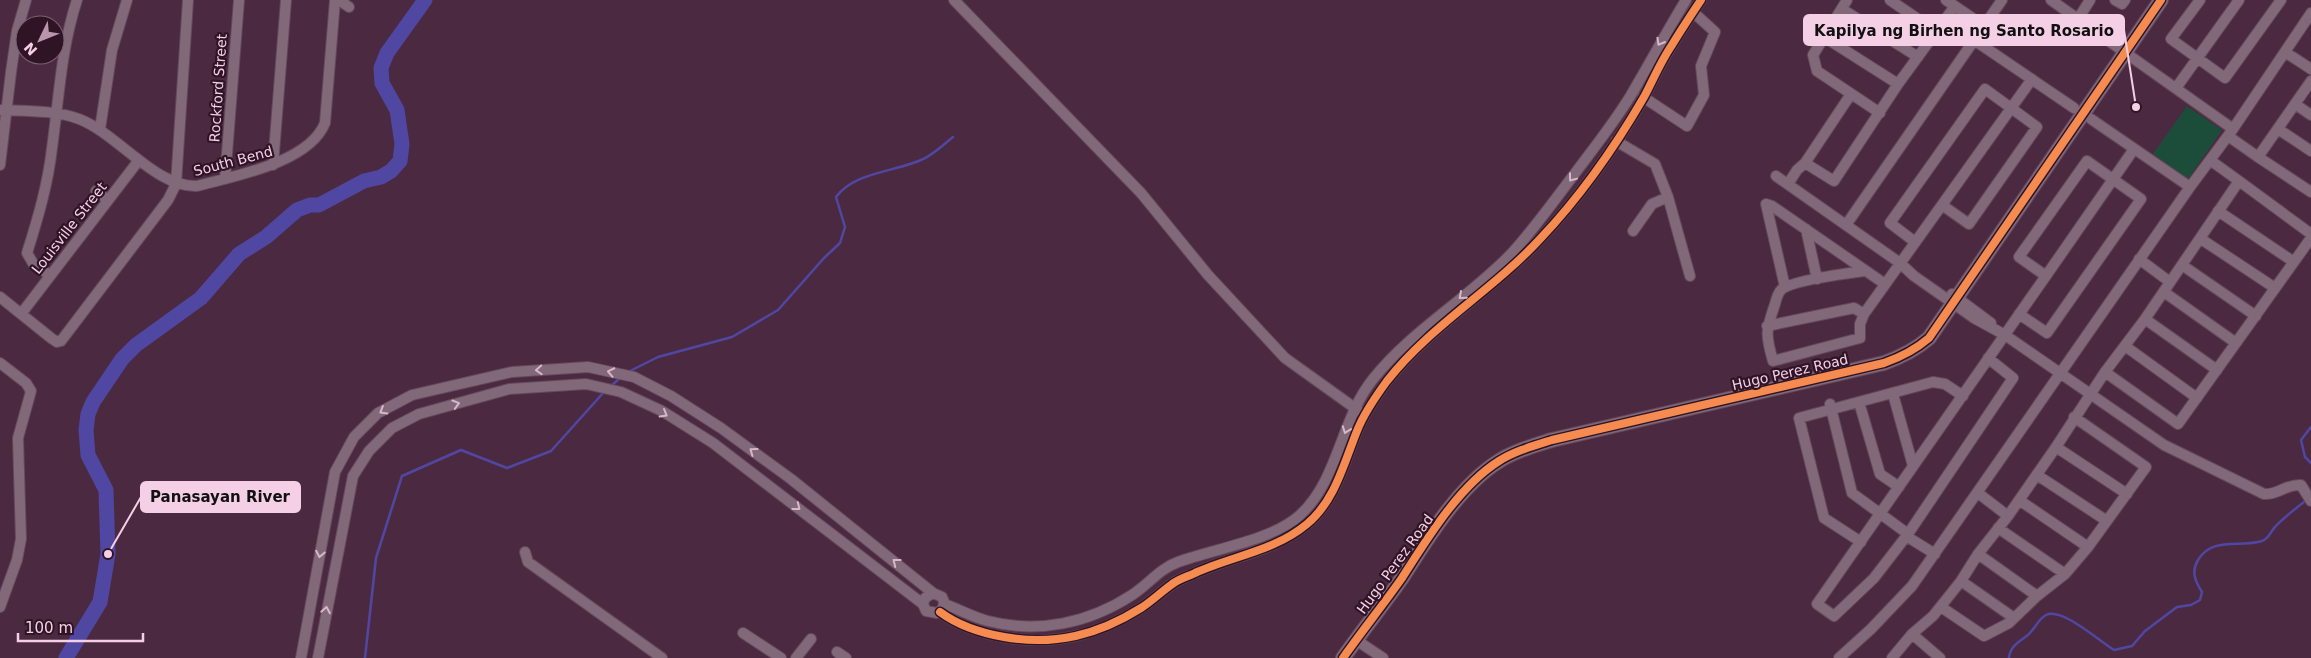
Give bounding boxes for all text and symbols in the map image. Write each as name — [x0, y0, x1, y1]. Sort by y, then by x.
north arrow — [15, 15, 65, 65]
callout: Kapilya ng Birhen ng Santo Rosario — [1804, 15, 2124, 45]
text: Kapilya ng Birhen ng Santo Rosario — [1814, 22, 2114, 40]
street label: Rockford Street — [206, 33, 230, 143]
one-way arrow — [1657, 36, 1667, 45]
text: N — [21, 39, 40, 59]
street label: South Bend — [192, 143, 274, 179]
one-way arrow — [1569, 172, 1578, 182]
street label: Louisville Street — [28, 179, 110, 277]
one-way arrow — [1459, 291, 1468, 299]
street label: Hugo Perez Road — [1730, 351, 1850, 393]
one-way arrow — [535, 365, 543, 376]
one-way arrow — [607, 368, 615, 378]
one-way arrow — [451, 400, 459, 410]
one-way arrow — [380, 405, 389, 415]
one-way arrow — [659, 407, 668, 417]
one-way arrow — [1342, 425, 1352, 434]
one-way arrow — [749, 448, 759, 457]
callout: Panasayan River — [141, 482, 300, 512]
text: Panasayan River — [150, 488, 291, 506]
one-way arrow — [791, 502, 800, 510]
street label: Hugo Perez Road — [1354, 511, 1436, 617]
one-way arrow — [315, 550, 325, 559]
one-way arrow — [892, 558, 901, 567]
one-way arrow — [321, 606, 331, 614]
scale bar — [18, 610, 142, 642]
text: 100 m — [25, 619, 73, 637]

